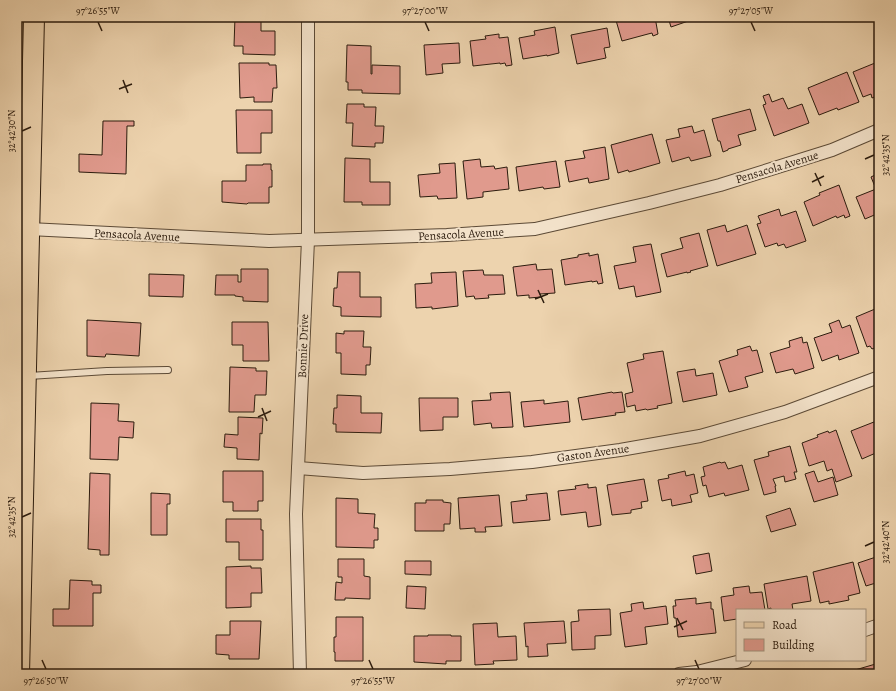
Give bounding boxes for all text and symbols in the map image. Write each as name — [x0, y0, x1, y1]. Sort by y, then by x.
text: 97°26'55"W — [76, 4, 121, 17]
text: 97°27'00"W — [402, 4, 448, 17]
text: 97°27'05"W — [729, 4, 774, 17]
text: 32°42'30"N — [5, 110, 18, 152]
text: 32°42'35"N — [879, 134, 892, 176]
street label: Pensacola Avenue — [734, 147, 820, 187]
street label: Pensacola Avenue — [418, 224, 504, 244]
street label: Pensacola Avenue — [94, 225, 180, 245]
street label: Bonnie Drive — [294, 314, 312, 378]
street label: Gaston Avenue — [556, 440, 630, 466]
text: 32°42'35"N — [5, 496, 18, 538]
text: 32°42'40"N — [879, 521, 892, 564]
legend — [736, 609, 866, 661]
text: Road — [772, 617, 798, 633]
text: Building — [772, 637, 814, 653]
text: 97°26'50"W — [24, 674, 69, 687]
text: 97°26'55"W — [351, 674, 396, 687]
text: 97°27'00"W — [676, 674, 722, 687]

